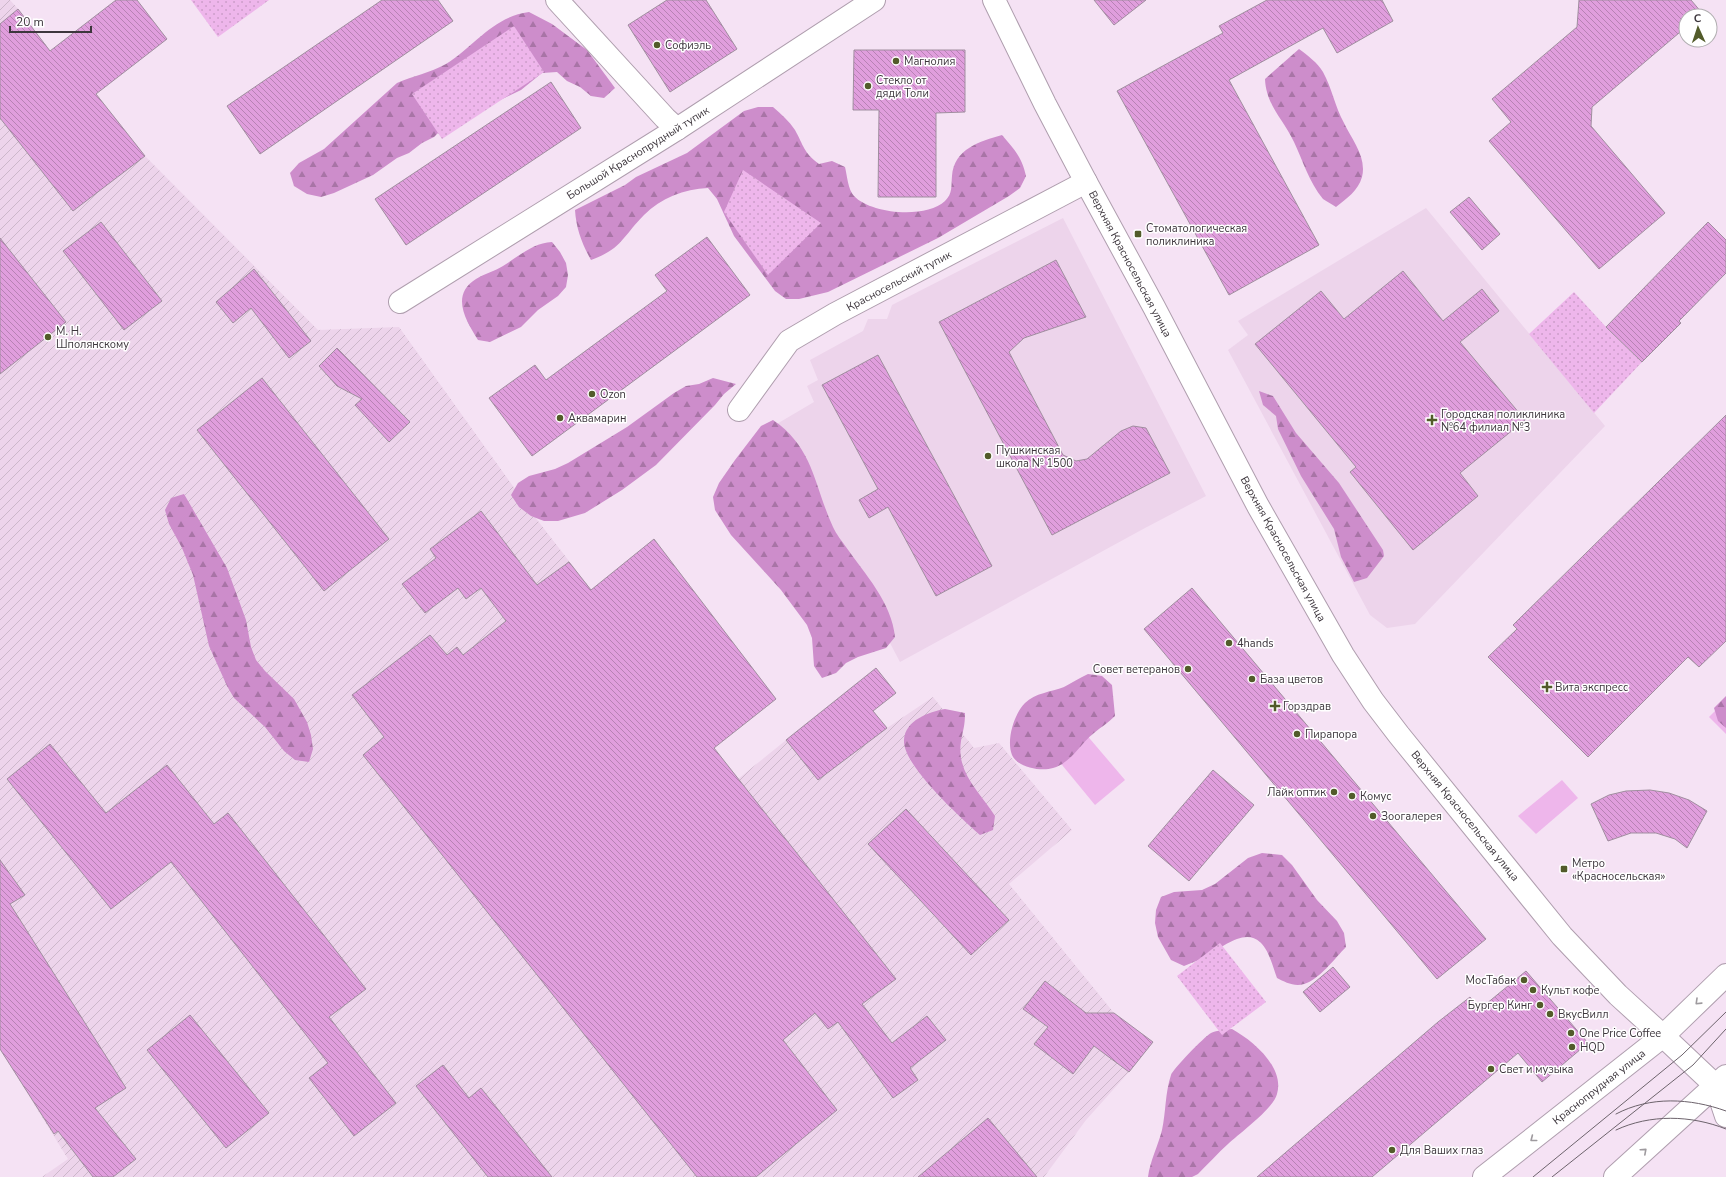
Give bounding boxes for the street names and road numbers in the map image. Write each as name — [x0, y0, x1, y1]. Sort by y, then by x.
street label: Большой Краснопрудный тупик — [564, 103, 712, 203]
street label: Верхняя Красносельская улица — [1085, 188, 1175, 340]
street label: Красносельский тупик — [844, 247, 954, 315]
street label: Верхняя Красносельская улица — [1237, 474, 1329, 624]
street label: Верхняя Красносельская улица — [1408, 748, 1522, 884]
street label: Краснопрудная улица — [1549, 1046, 1649, 1128]

